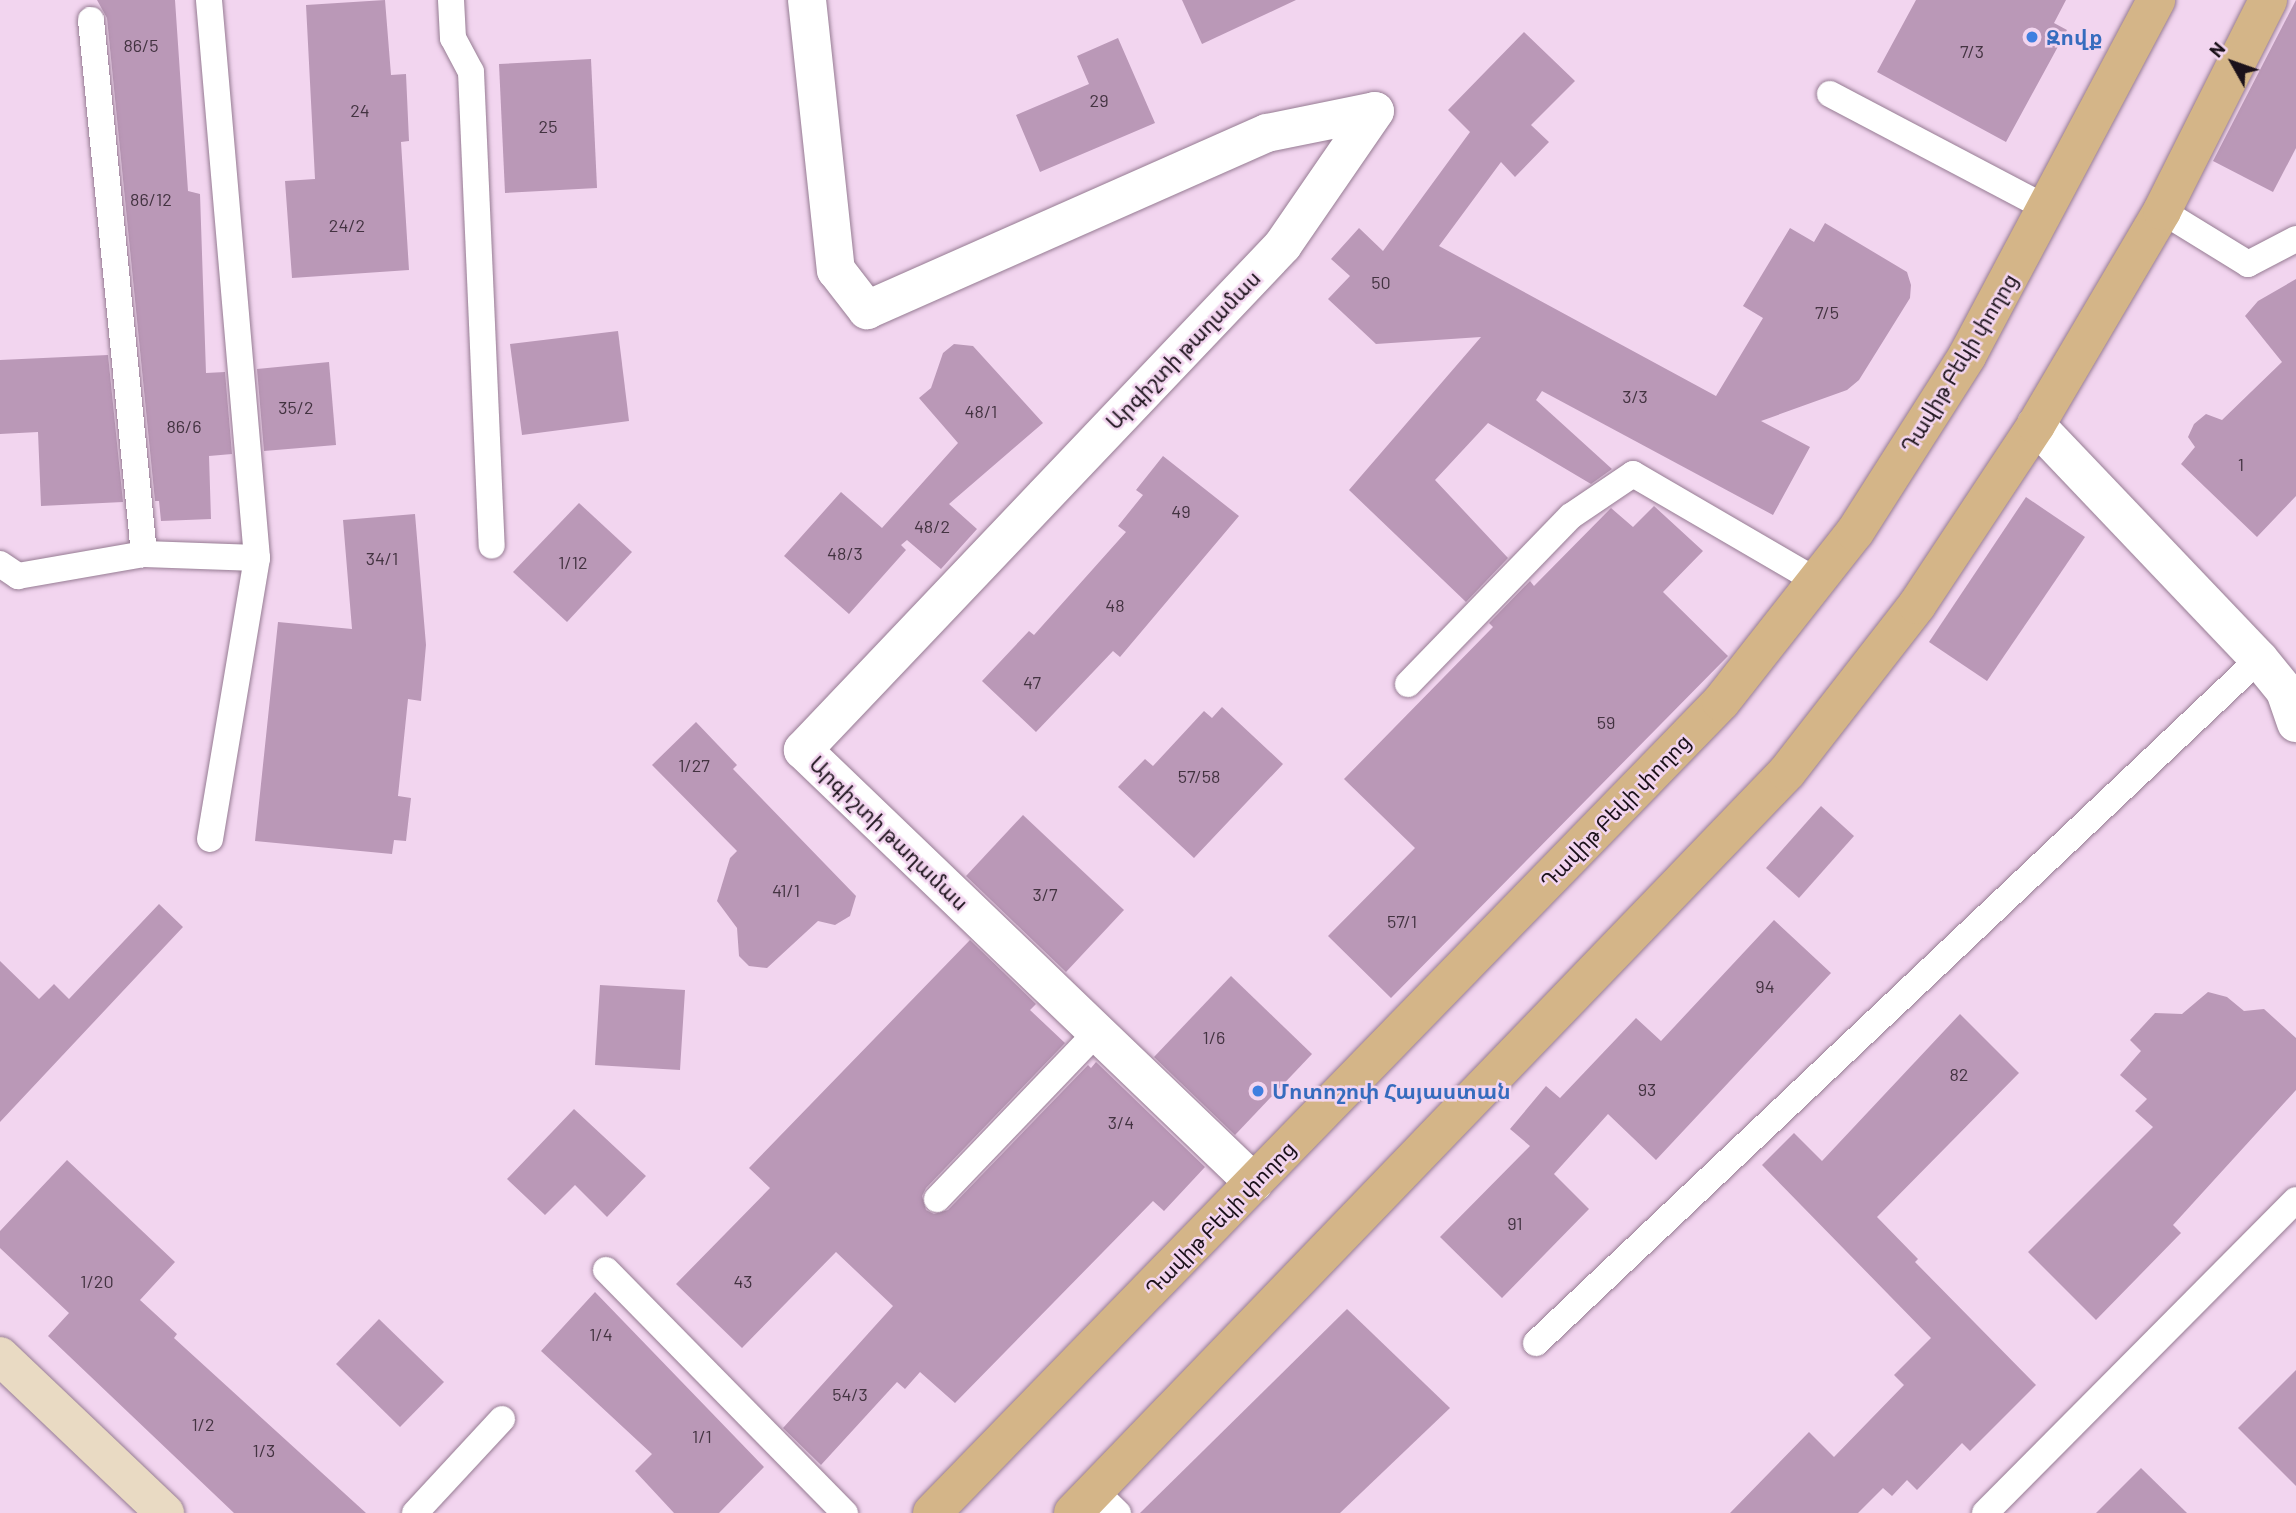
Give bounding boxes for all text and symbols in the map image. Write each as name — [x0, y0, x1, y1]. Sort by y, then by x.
place label: Զովք — [2046, 24, 2102, 50]
north arrow — [2198, 28, 2268, 98]
marker: Զովք — [2024, 29, 2040, 45]
house number: 86/5 — [123, 34, 159, 56]
text: N — [2204, 37, 2229, 61]
house number: 7/3 — [1960, 40, 1984, 62]
house number: 29 — [1089, 89, 1109, 111]
house number: 24 — [350, 99, 370, 121]
house number: 25 — [539, 115, 557, 137]
house number: 86/12 — [130, 188, 172, 210]
house number: 24/2 — [329, 214, 365, 236]
street label: Արգիշտի թաղամաս — [1101, 265, 1265, 435]
street label: Դավիթ Բեկի փողոց — [1895, 269, 2023, 457]
house number: 50 — [1371, 271, 1391, 293]
house number: 7/5 — [1815, 301, 1839, 323]
house number: 3/3 — [1622, 385, 1648, 407]
house number: 35/2 — [278, 396, 314, 418]
house number: 48/1 — [965, 400, 997, 422]
house number: 86/6 — [166, 415, 202, 437]
house number: 1 — [2238, 453, 2244, 475]
house number: 49 — [1171, 500, 1191, 522]
house number: 48/2 — [914, 515, 950, 537]
house number: 48/3 — [827, 542, 863, 564]
house number: 34/1 — [366, 547, 398, 569]
house number: 1/12 — [558, 551, 588, 573]
house number: 48 — [1105, 594, 1125, 616]
house number: 47 — [1023, 671, 1041, 693]
house number: 59 — [1597, 711, 1615, 733]
street label: Դավիթ Բեկի փողոց — [1535, 729, 1695, 893]
street label: Արգիշտի թաղամաս — [804, 751, 974, 915]
house number: 1/27 — [678, 754, 710, 776]
house number: 57/58 — [1178, 765, 1220, 787]
house number: 41/1 — [772, 879, 800, 901]
house number: 3/7 — [1033, 883, 1057, 905]
house number: 57/1 — [1387, 910, 1417, 932]
house number: 94 — [1755, 975, 1775, 997]
house number: 1/6 — [1203, 1026, 1225, 1048]
house number: 82 — [1949, 1063, 1969, 1085]
place label: Մոտոշոփ Հայաստան — [1272, 1078, 1511, 1104]
house number: 93 — [1638, 1078, 1656, 1100]
marker: Մոտոշոփ Հայաստան — [1250, 1083, 1266, 1099]
house number: 3/4 — [1108, 1111, 1134, 1133]
street label: Դավիթ Բեկի փողոց — [1140, 1136, 1300, 1300]
house number: 91 — [1507, 1212, 1523, 1234]
house number: 1/20 — [80, 1270, 114, 1292]
house number: 43 — [733, 1270, 753, 1292]
house number: 1/4 — [589, 1323, 613, 1345]
house number: 54/3 — [832, 1383, 868, 1405]
house number: 1/2 — [191, 1413, 215, 1435]
house number: 1/1 — [692, 1425, 712, 1447]
house number: 1/3 — [253, 1439, 275, 1461]

